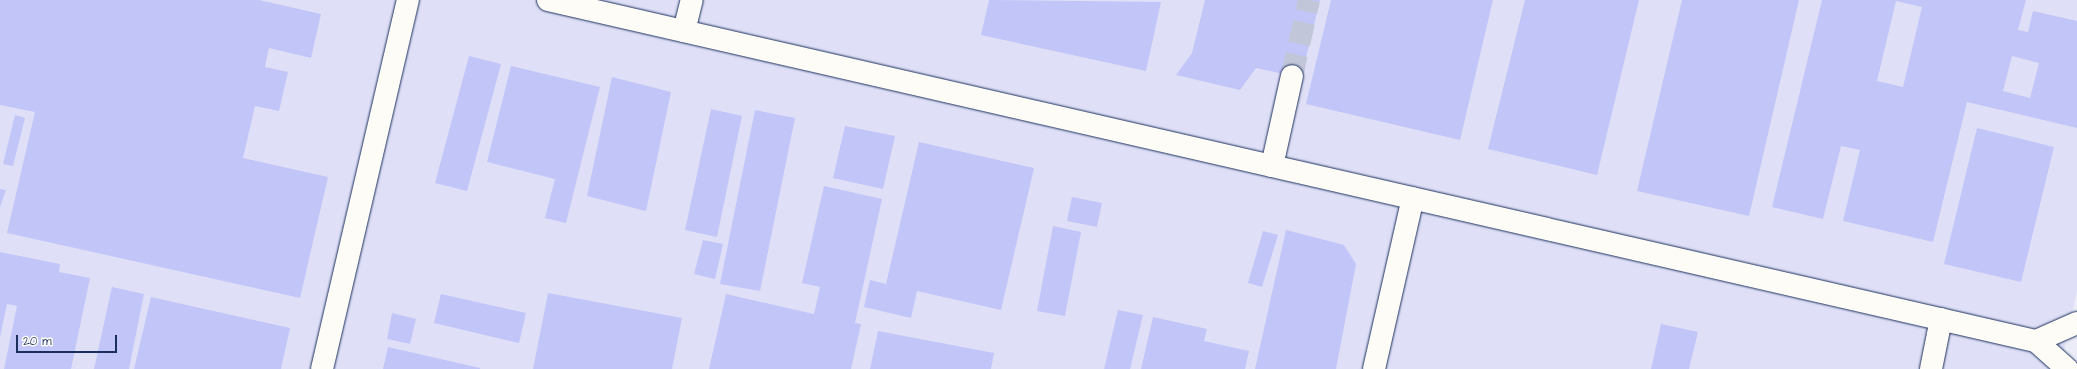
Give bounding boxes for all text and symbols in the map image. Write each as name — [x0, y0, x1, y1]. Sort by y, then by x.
scale bar — [18, 327, 119, 353]
text: 20 m — [23, 333, 52, 350]

